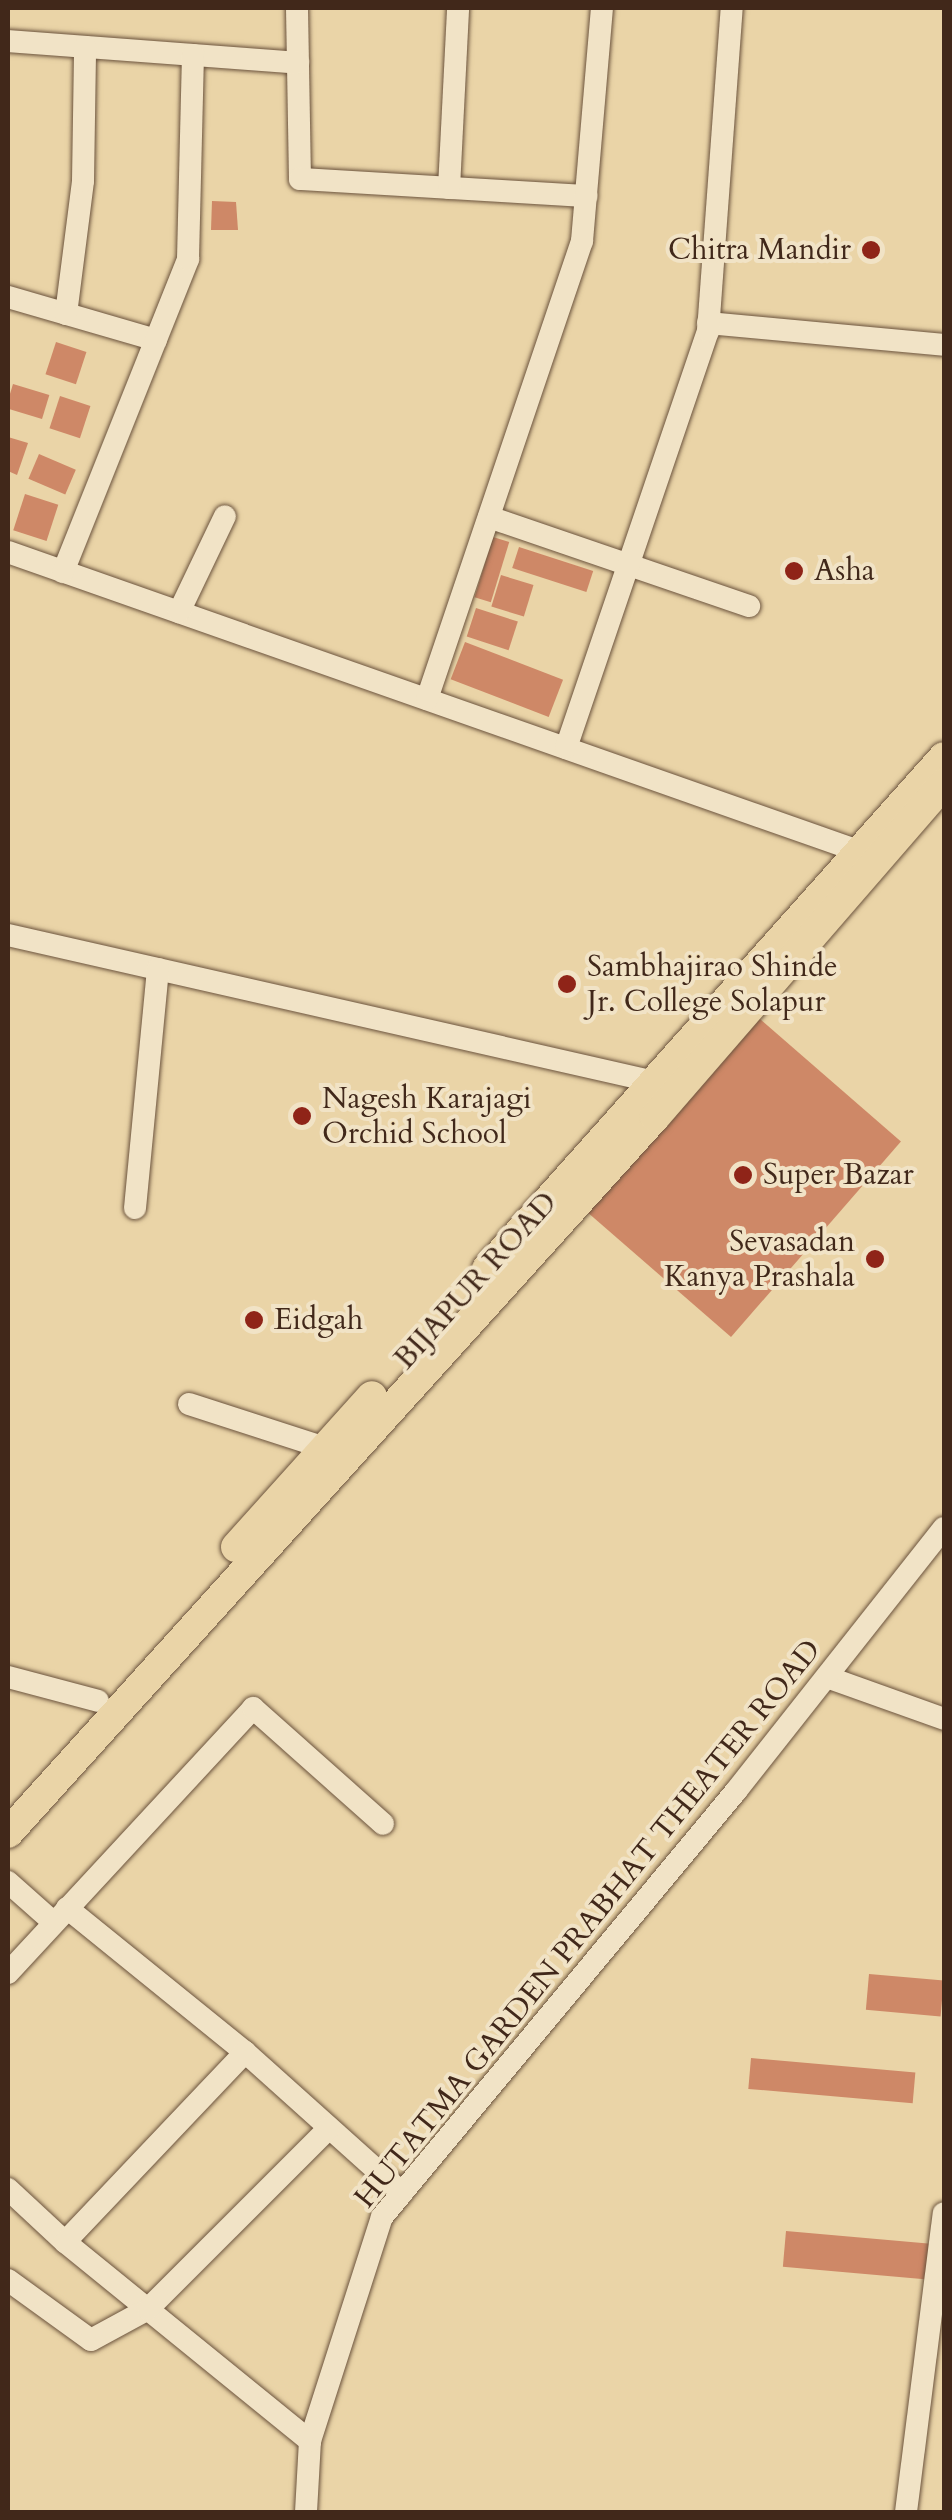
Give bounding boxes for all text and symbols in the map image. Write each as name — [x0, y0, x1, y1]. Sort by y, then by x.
place label: Chitra Mandir — [668, 232, 851, 268]
marker: Chitra Mandir — [860, 239, 882, 261]
place label: Asha — [814, 553, 875, 589]
marker: Asha — [783, 560, 805, 582]
place label: Sambhajirao Shinde Jr. College Solapur — [587, 949, 838, 1020]
marker: Sambhajirao Shinde Jr. College Solapur — [556, 973, 578, 995]
place label: Nagesh Karajagi Orchid School — [322, 1081, 531, 1152]
marker: Nagesh Karajagi Orchid School — [291, 1105, 313, 1127]
place label: Super Bazar — [763, 1157, 914, 1193]
marker: Super Bazar — [732, 1164, 754, 1186]
street label: BIJAPUR ROAD — [387, 1185, 565, 1377]
place label: Sevasadan Kanya Prashala — [664, 1224, 855, 1294]
marker: Sevasadan Kanya Prashala — [864, 1248, 886, 1270]
place label: Eidgah — [274, 1302, 363, 1338]
marker: Eidgah — [243, 1309, 265, 1331]
street label: HUTATMA GARDEN PRABHAT THEATER ROAD — [347, 1633, 829, 2215]

